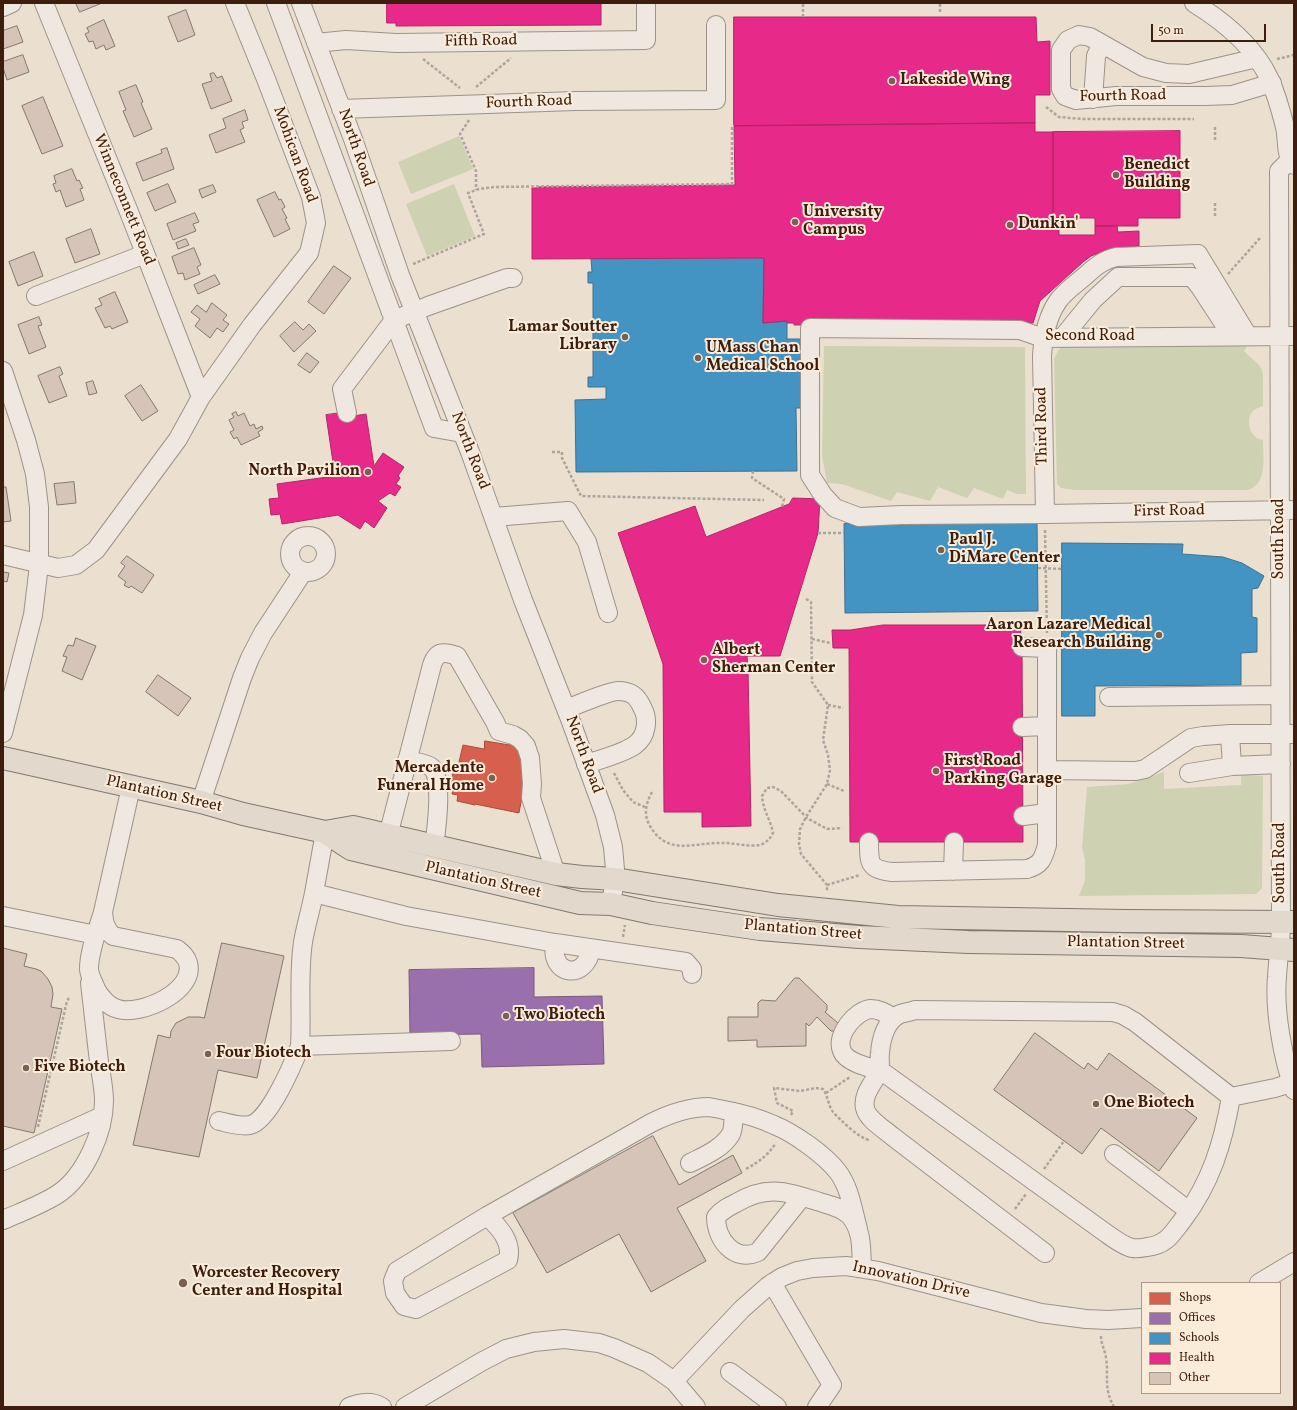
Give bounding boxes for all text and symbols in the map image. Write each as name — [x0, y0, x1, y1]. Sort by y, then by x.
scale bar — [1153, 16, 1268, 42]
text: 50 m — [1158, 23, 1184, 39]
street label: Fifth Road — [444, 32, 518, 52]
place label: Lakeside Wing — [900, 71, 1010, 91]
marker: Lakeside Wing — [887, 76, 897, 86]
street label: Fourth Road — [1079, 87, 1167, 107]
street label: Fourth Road — [485, 92, 573, 114]
street label: Mohican Road — [268, 104, 320, 206]
street label: North Road — [333, 106, 377, 190]
street label: Winneconnett Road — [88, 132, 158, 268]
place label: Benedict Building — [1124, 156, 1190, 194]
marker: Benedict Building — [1111, 170, 1121, 180]
place label: University Campus — [803, 203, 882, 241]
place label: Dunkin' — [1018, 215, 1079, 235]
marker: University Campus — [790, 217, 800, 227]
marker: Dunkin' — [1005, 220, 1015, 230]
place label: Lamar Soutter Library — [508, 318, 617, 356]
street label: Second Road — [1045, 327, 1135, 347]
marker: Lamar Soutter Library — [620, 332, 630, 342]
place label: UMass Chan Medical School — [706, 339, 819, 377]
marker: UMass Chan Medical School — [693, 353, 703, 363]
street label: Third Road — [1033, 387, 1053, 465]
street label: North Road — [445, 409, 493, 493]
place label: North Pavilion — [249, 462, 360, 482]
marker: North Pavilion — [363, 467, 373, 477]
street label: South Road — [1270, 499, 1290, 579]
street label: First Road — [1133, 502, 1205, 522]
place label: Paul J. DiMare Center — [949, 531, 1060, 569]
marker: Paul J. DiMare Center — [936, 545, 946, 555]
place label: Aaron Lazare Medical Research Building — [986, 616, 1151, 654]
marker: Aaron Lazare Medical Research Building — [1154, 630, 1164, 640]
place label: Albert Sherman Center — [712, 641, 835, 679]
marker: Albert Sherman Center — [699, 655, 709, 665]
street label: North Road — [560, 713, 606, 797]
place label: First Road Parking Garage — [944, 752, 1062, 790]
place label: Mercadente Funeral Home — [377, 759, 484, 797]
marker: First Road Parking Garage — [931, 766, 941, 776]
street label: Plantation Street — [104, 772, 224, 818]
marker: Mercadente Funeral Home — [487, 773, 497, 783]
street label: South Road — [1271, 823, 1291, 903]
street label: Plantation Street — [423, 858, 543, 904]
street label: Plantation Street — [743, 916, 863, 946]
street label: Plantation Street — [1067, 933, 1185, 955]
place label: Two Biotech — [514, 1006, 605, 1026]
marker: Two Biotech — [501, 1011, 511, 1021]
place label: Four Biotech — [216, 1044, 311, 1064]
marker: Four Biotech — [203, 1049, 213, 1059]
place label: Five Biotech — [34, 1058, 126, 1078]
marker: Five Biotech — [21, 1063, 31, 1073]
place label: One Biotech — [1104, 1094, 1195, 1114]
marker: One Biotech — [1091, 1099, 1101, 1109]
street label: Innovation Drive — [850, 1258, 972, 1304]
place label: Worcester Recovery Center and Hospital — [192, 1264, 342, 1302]
marker: Worcester Recovery Center and Hospital — [177, 1277, 189, 1289]
legend — [1141, 1282, 1281, 1394]
text: Shops — [1179, 1290, 1211, 1306]
text: Offices — [1179, 1310, 1215, 1326]
text: Schools — [1179, 1330, 1219, 1346]
text: Health — [1179, 1350, 1215, 1366]
text: Other — [1179, 1370, 1210, 1386]

